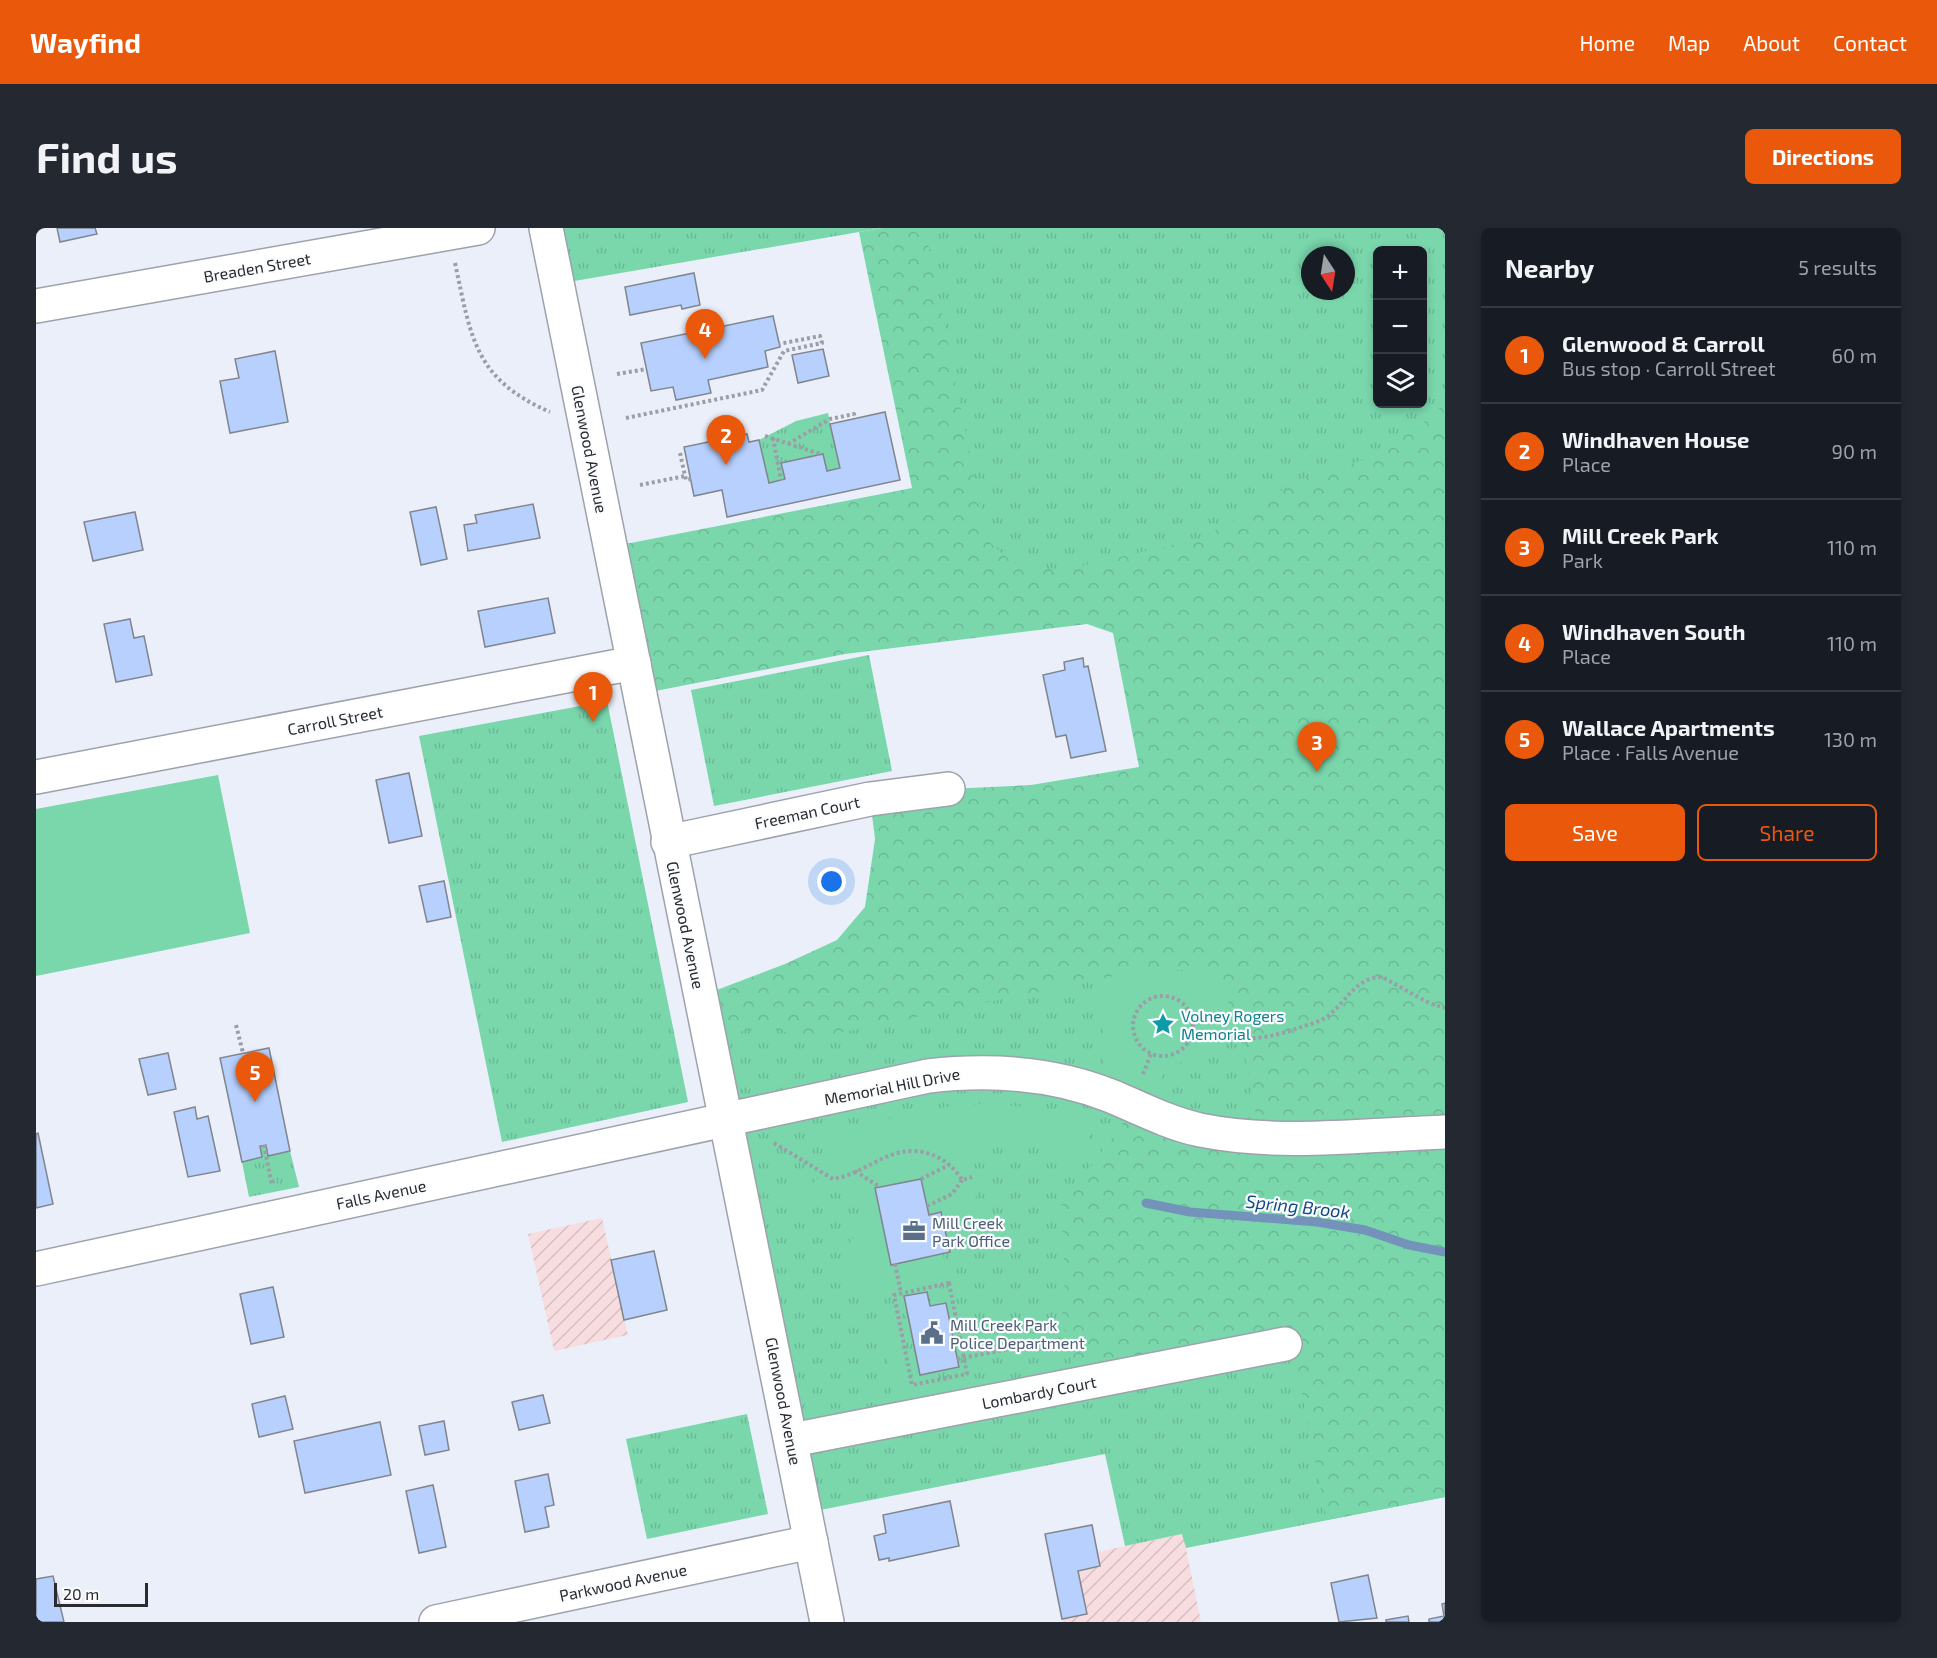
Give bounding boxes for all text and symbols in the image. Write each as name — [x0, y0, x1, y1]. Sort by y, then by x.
text: Wayfind — [30, 25, 141, 59]
text: Home — [1579, 30, 1635, 55]
text: Map — [1668, 30, 1710, 55]
text: About — [1743, 30, 1800, 55]
text: Contact — [1833, 30, 1907, 55]
button: Directions — [1745, 129, 1901, 184]
text: Find us — [36, 131, 178, 181]
north arrow — [1301, 246, 1355, 300]
map controls — [1373, 246, 1427, 408]
button: + — [1373, 246, 1427, 300]
street label: Breaden Street — [202, 248, 312, 286]
text: Nearby — [1505, 252, 1594, 283]
text: 5 results — [1798, 255, 1877, 279]
button: − — [1373, 300, 1427, 354]
pin: 4 — [686, 310, 724, 359]
text: Glenwood & Carroll — [1562, 330, 1765, 356]
text: 1 — [1520, 343, 1529, 367]
text: 60 m — [1832, 343, 1877, 367]
button: layers — [1373, 354, 1427, 408]
text: Bus stop · Carroll Street — [1562, 356, 1776, 380]
street label: Glenwood Avenue — [568, 383, 612, 515]
pin: 2 — [706, 416, 746, 465]
text: Windhaven House — [1562, 426, 1750, 452]
text: 2 — [1519, 439, 1530, 463]
text: 90 m — [1832, 439, 1877, 463]
text: Place — [1562, 452, 1611, 476]
text: Mill Creek Park — [1562, 522, 1719, 548]
text: 3 — [1519, 535, 1530, 559]
text: 110 m — [1827, 535, 1877, 559]
text: Park — [1562, 548, 1603, 572]
text: Windhaven South — [1562, 618, 1745, 644]
text: 4 — [1518, 631, 1531, 655]
text: 110 m — [1827, 631, 1877, 655]
text: Place — [1562, 644, 1611, 668]
pin: 1 — [574, 672, 612, 722]
street label: Carroll Street — [286, 701, 384, 739]
text: Wallace Apartments — [1562, 714, 1775, 740]
pin: 3 — [1298, 722, 1336, 772]
text: 5 — [1519, 727, 1530, 751]
text: 130 m — [1824, 727, 1877, 751]
text: Place · Falls Avenue — [1562, 740, 1739, 764]
street label: Freeman Court — [753, 792, 861, 832]
button: Save — [1505, 804, 1685, 861]
button: Share — [1697, 804, 1877, 861]
street label: Glenwood Avenue — [663, 859, 709, 991]
your location — [817, 867, 846, 896]
place label: Volney Rogers Memorial — [1181, 1006, 1284, 1043]
place icon: Volney Rogers Memorial — [1150, 1011, 1176, 1037]
pin: 5 — [236, 1052, 274, 1102]
street label: Memorial Hill Drive — [822, 1063, 962, 1109]
street label: Falls Avenue — [334, 1175, 428, 1213]
water label: Spring Brook — [1245, 1190, 1351, 1222]
place label: Mill Creek Park Office — [932, 1213, 1010, 1250]
office icon: Mill Creek Park Office — [901, 1218, 927, 1244]
place label: Mill Creek Park Police Department — [950, 1315, 1085, 1352]
public building icon: Mill Creek Park Police Department — [919, 1320, 945, 1346]
street label: Glenwood Avenue — [762, 1335, 806, 1467]
street label: Lombardy Court — [980, 1372, 1098, 1412]
street label: Parkwood Avenue — [557, 1559, 689, 1605]
scale bar — [54, 1580, 148, 1608]
text: 20 m — [63, 1584, 99, 1603]

